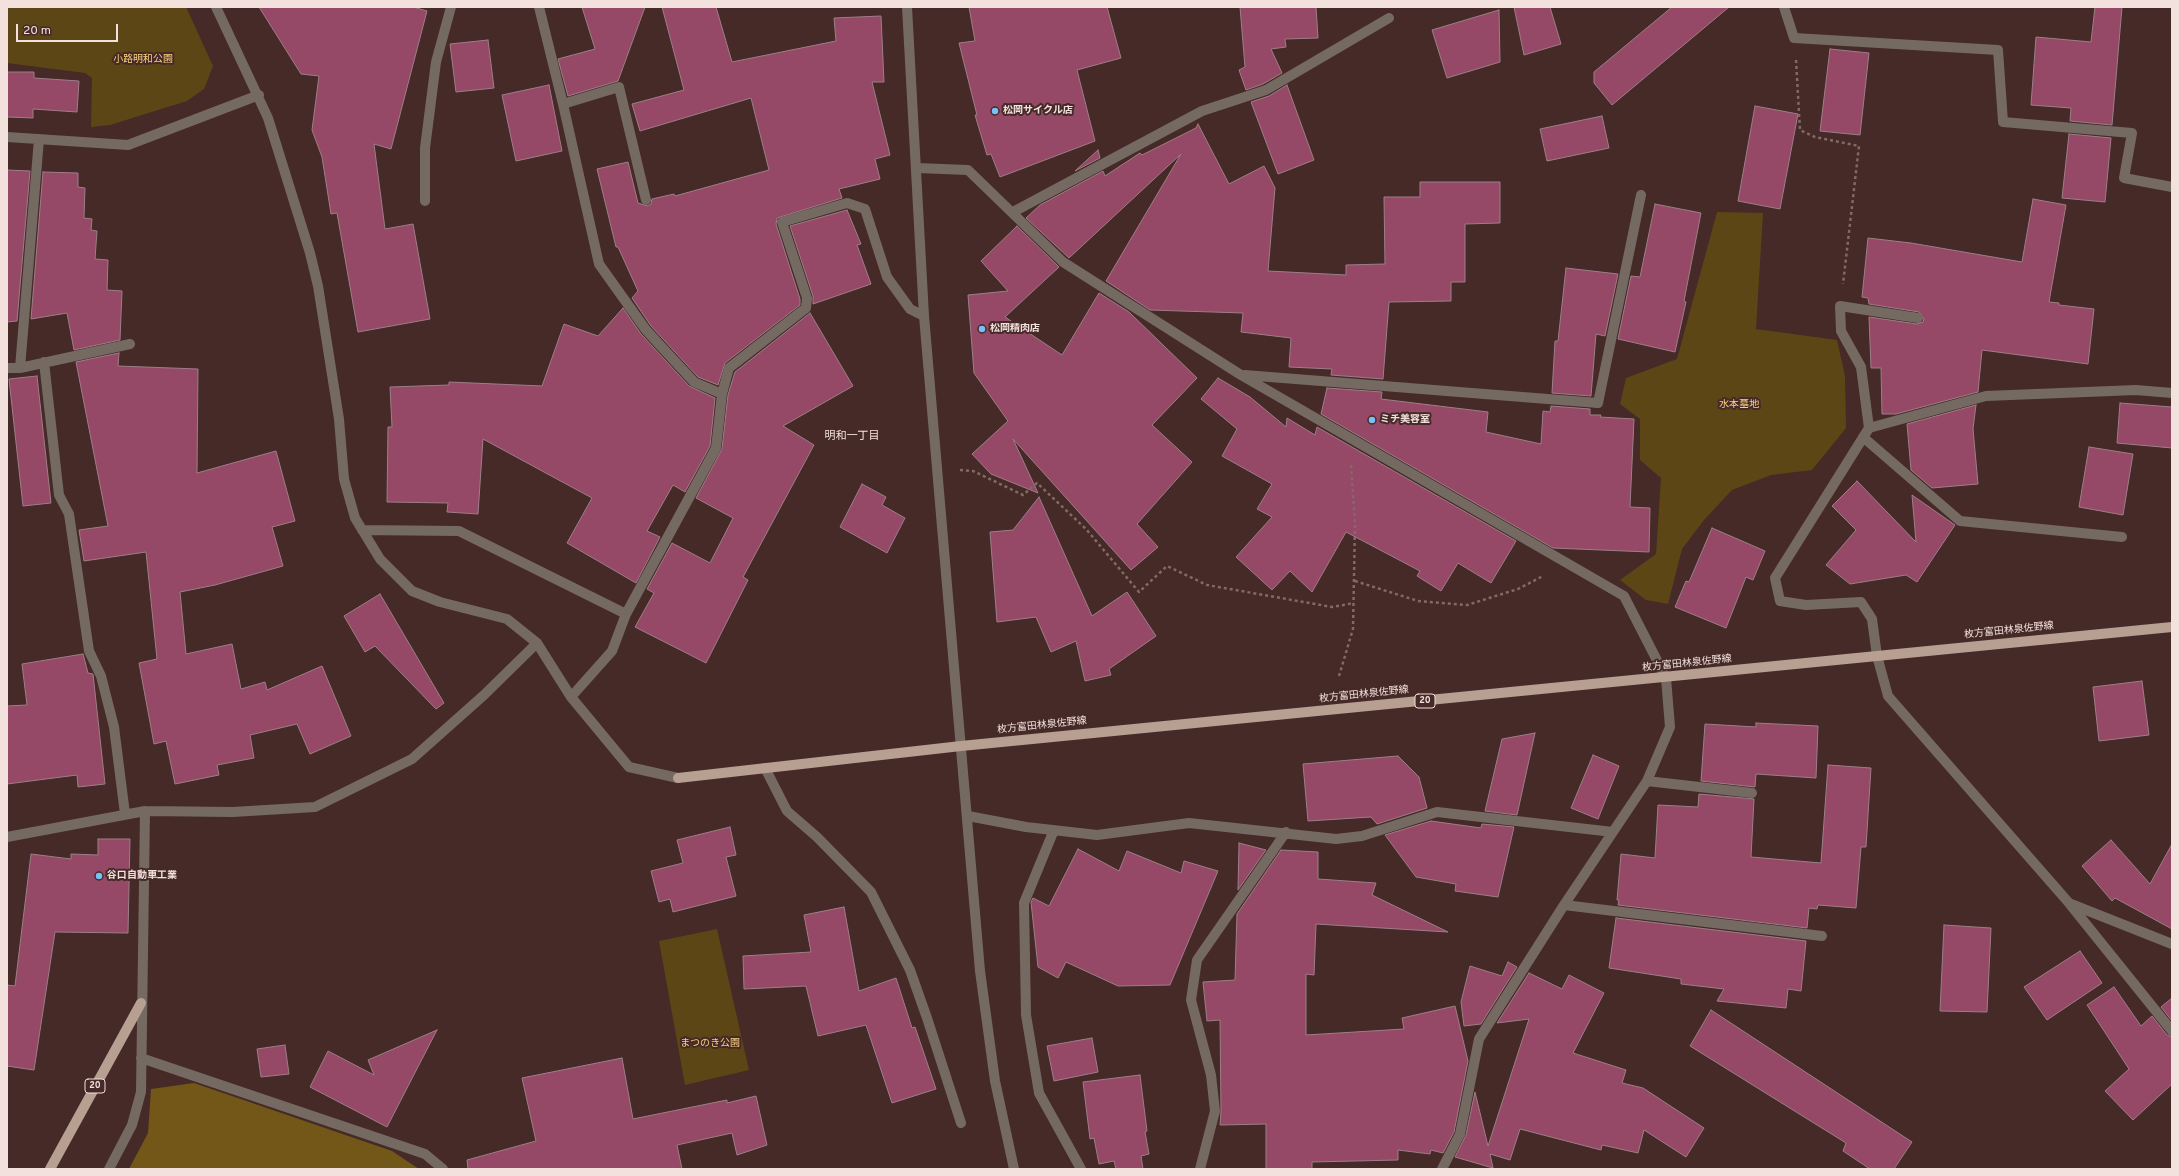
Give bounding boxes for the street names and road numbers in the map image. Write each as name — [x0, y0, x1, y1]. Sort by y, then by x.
street label: 枚方富田林泉佐野線 — [1964, 620, 2054, 642]
street label: 枚方富田林泉佐野線 — [1642, 653, 1732, 675]
street label: 枚方富田林泉佐野線 — [1319, 684, 1409, 706]
road number: 20 — [1415, 694, 1435, 708]
street label: 枚方富田林泉佐野線 — [997, 715, 1087, 737]
road number: 20 — [85, 1079, 105, 1093]

